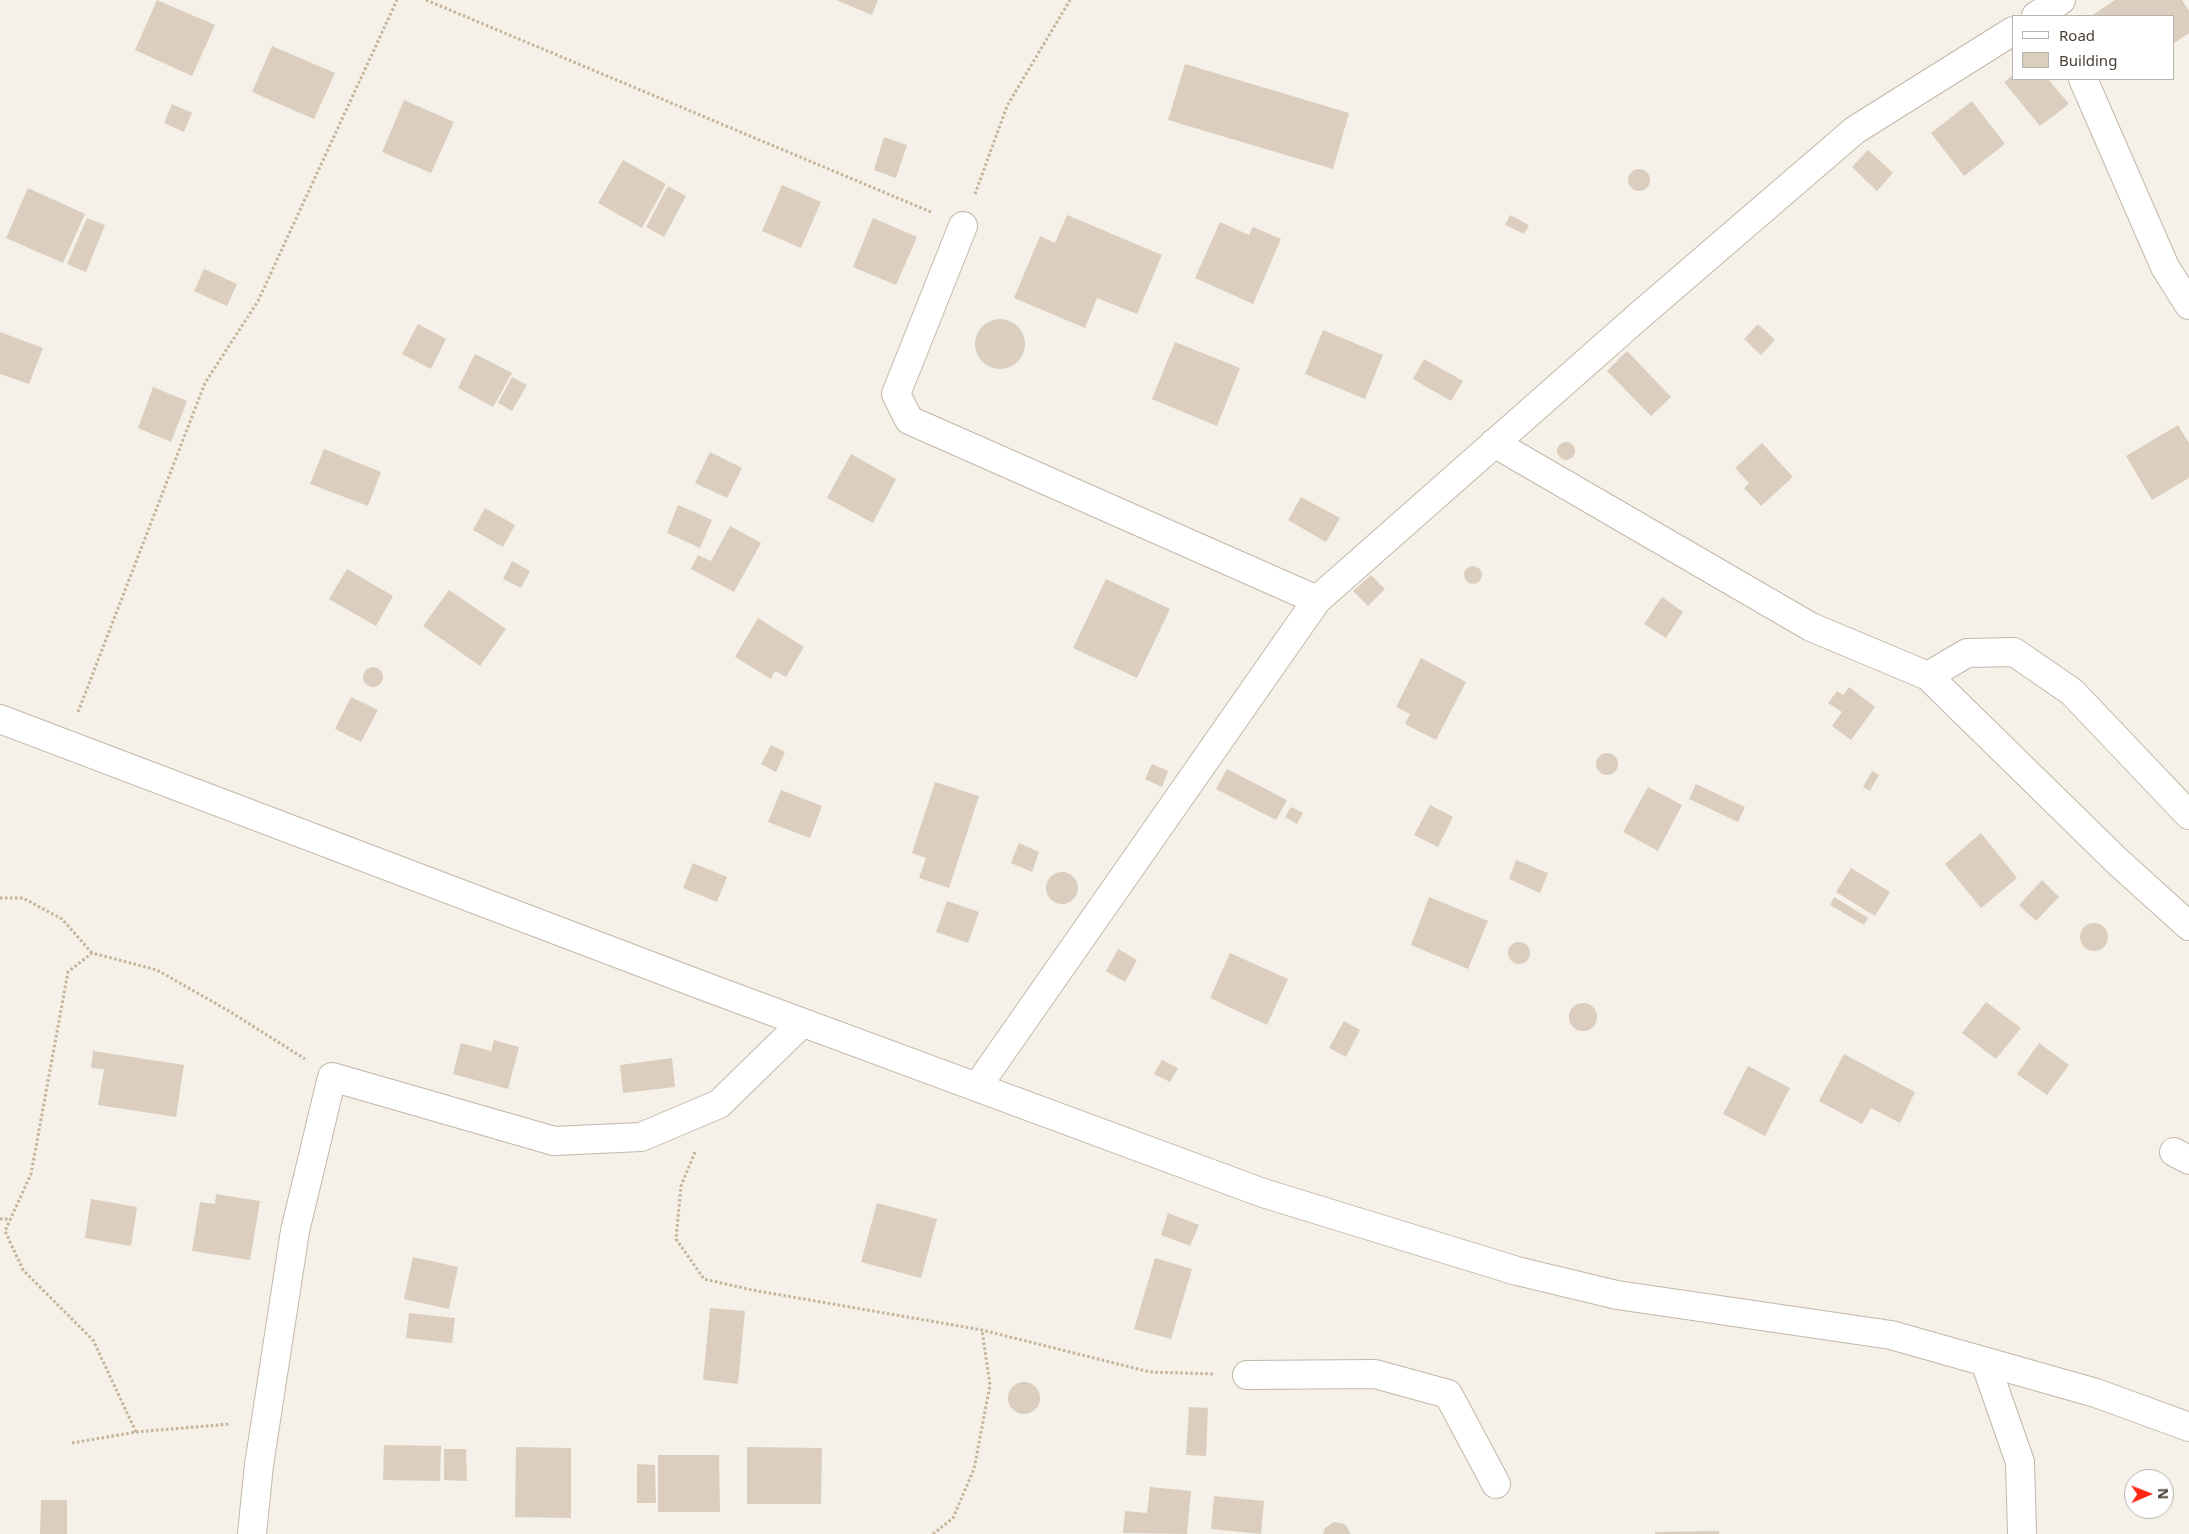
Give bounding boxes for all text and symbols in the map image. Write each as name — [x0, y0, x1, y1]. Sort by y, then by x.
legend — [2012, 15, 2174, 80]
text: Road — [2059, 25, 2095, 45]
text: Building — [2059, 50, 2117, 70]
north arrow — [2124, 1469, 2174, 1519]
text: N — [2154, 1488, 2173, 1500]

